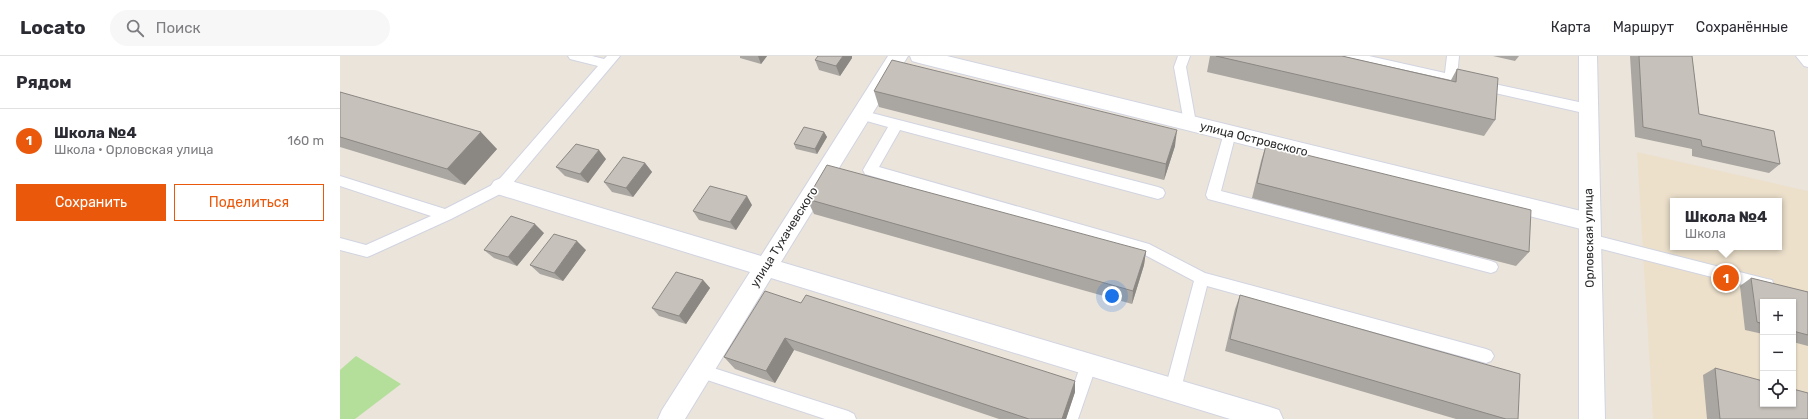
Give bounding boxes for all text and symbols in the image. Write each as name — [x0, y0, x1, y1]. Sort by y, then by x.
search box — [110, 10, 390, 46]
text: Locato — [20, 16, 86, 39]
icon: search — [124, 17, 146, 39]
text: Поиск — [156, 19, 200, 37]
text: Карта — [1551, 19, 1591, 36]
text: Маршрут — [1613, 19, 1674, 36]
text: Сохранённые — [1696, 19, 1788, 36]
text: Рядом — [16, 72, 72, 92]
street label: улица Островского — [1199, 119, 1309, 159]
text: Школа №4 — [54, 124, 137, 142]
text: 1 — [26, 133, 32, 148]
text: 160 m — [288, 133, 324, 148]
text: Школа · Орловская улица — [54, 142, 214, 157]
button: Сохранить — [16, 184, 166, 221]
button: Поделиться — [174, 184, 324, 221]
street label: улица Тухачевского — [747, 184, 821, 290]
street label: Орловская улица — [1581, 188, 1597, 288]
popup — [1670, 198, 1782, 250]
text: Школа №4 — [1685, 208, 1767, 226]
text: Школа — [1685, 226, 1726, 241]
pin: 1 — [1713, 263, 1739, 293]
your location — [1102, 286, 1122, 306]
map controls — [1760, 299, 1796, 407]
button: + — [1760, 299, 1796, 335]
button: − — [1760, 335, 1796, 371]
button: locate — [1760, 371, 1796, 407]

